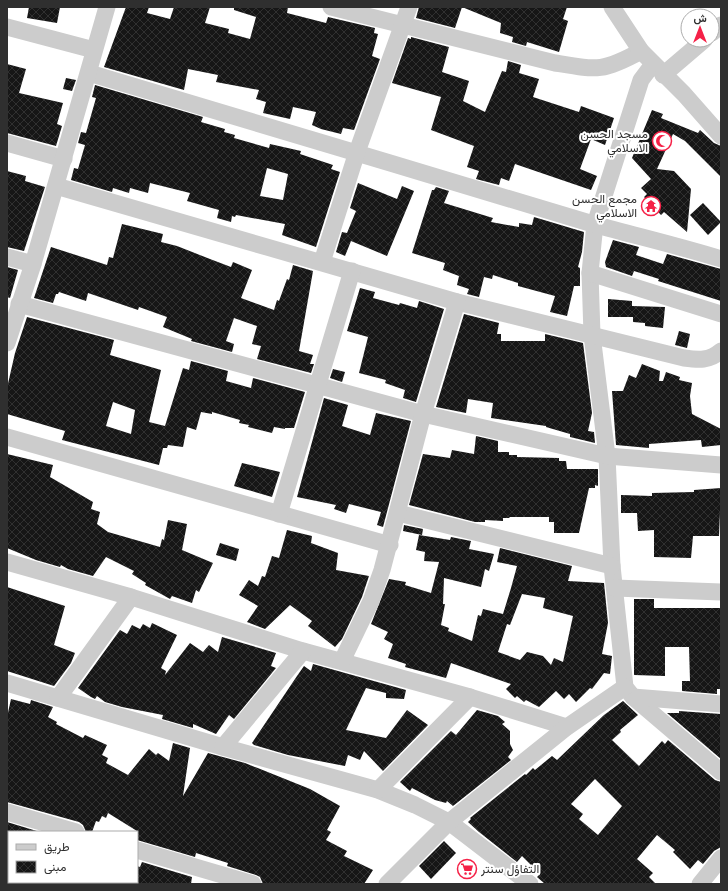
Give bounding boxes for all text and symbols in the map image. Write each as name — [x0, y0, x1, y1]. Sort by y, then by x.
north arrow — [680, 8, 720, 48]
text: ش — [693, 11, 707, 25]
place label: مسجد الحسن الاسلامي — [581, 126, 648, 158]
mosque icon: مسجد الحسن الاسلامي — [651, 130, 673, 152]
place label: مجمع الحسن الاسلامي — [572, 191, 637, 223]
temple icon: مجمع الحسن الاسلامي — [640, 195, 662, 217]
legend — [8, 831, 138, 883]
text: طريق — [44, 839, 70, 855]
supermarket icon: التفاؤل سنتر — [456, 858, 478, 880]
text: مبنى — [44, 859, 66, 875]
place label: التفاؤل سنتر — [480, 861, 539, 877]

